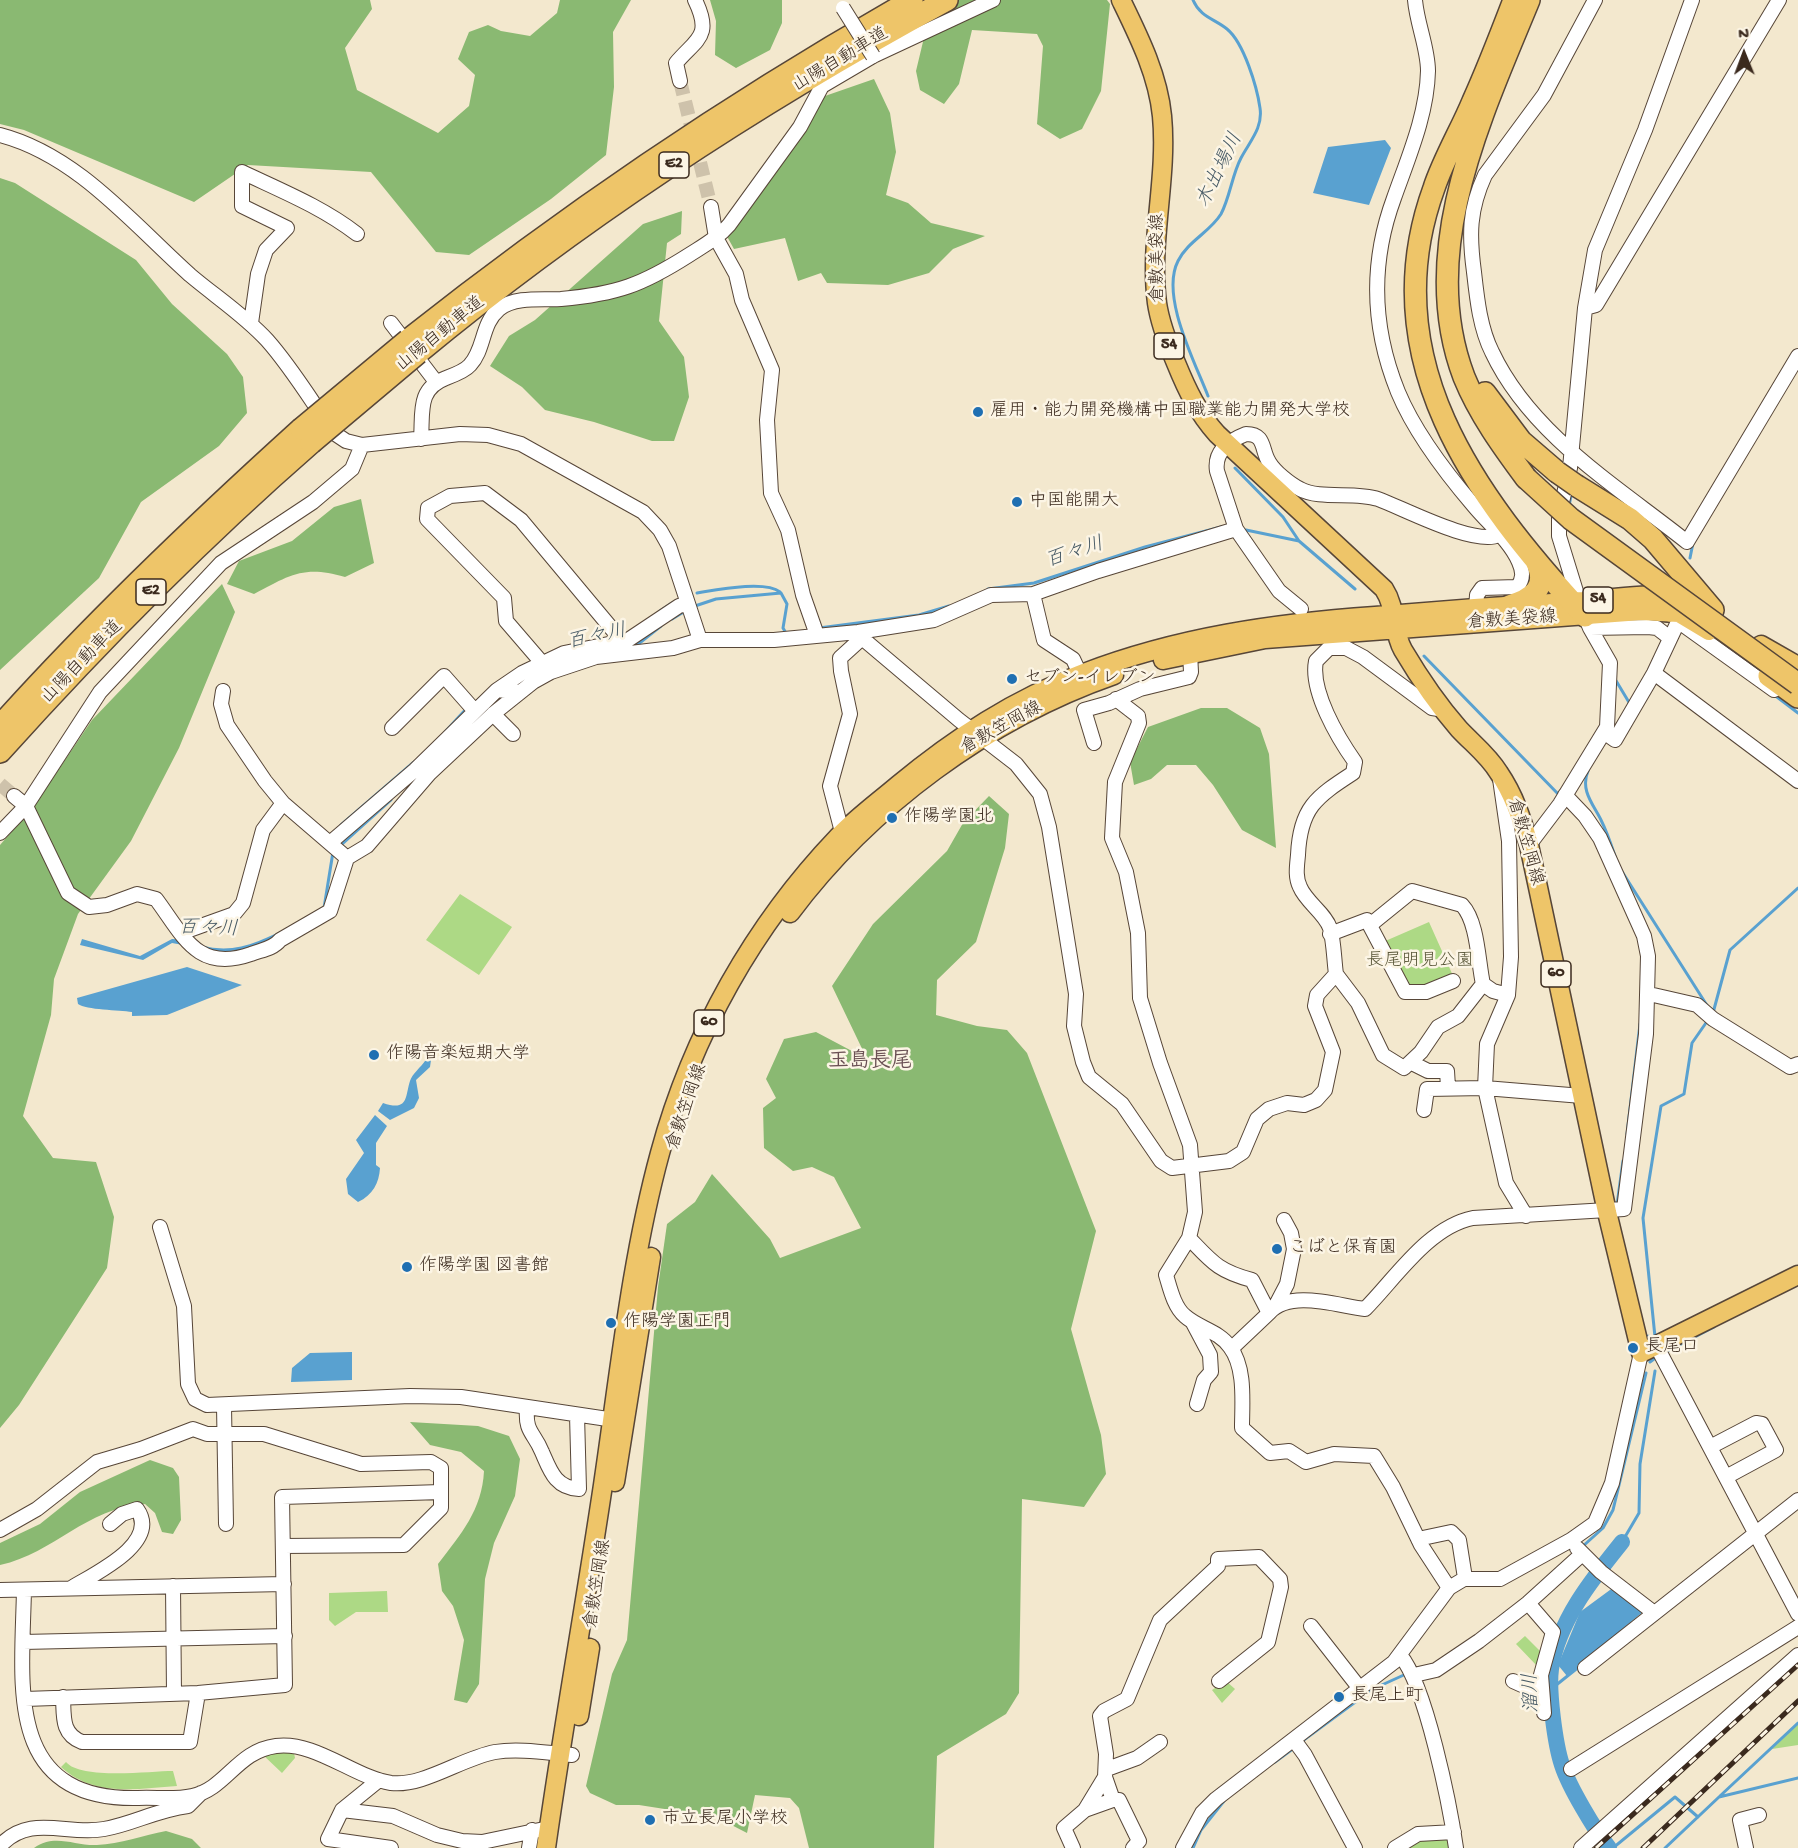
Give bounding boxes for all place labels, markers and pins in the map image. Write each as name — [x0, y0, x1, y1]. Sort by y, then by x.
place label: 雇用・能力開発機構中国職業能力開発大学校 — [990, 401, 1350, 423]
marker: 雇用・能力開発機構中国職業能力開発大学校 — [971, 405, 985, 419]
place label: 中国能開大 — [1029, 491, 1119, 513]
marker: 中国能開大 — [1010, 495, 1024, 509]
place label: セブン-イレブン — [1024, 668, 1156, 690]
marker: セブン-イレブン — [1005, 672, 1019, 686]
place label: 作陽学園北 — [904, 807, 994, 829]
marker: 作陽学園北 — [885, 811, 899, 825]
place label: 作陽音楽短期大学 — [386, 1044, 530, 1066]
marker: 作陽音楽短期大学 — [367, 1048, 381, 1062]
place label: こばと保育園 — [1289, 1238, 1397, 1260]
marker: こばと保育園 — [1270, 1242, 1284, 1256]
place label: 作陽学園 図書館 — [419, 1256, 549, 1278]
marker: 作陽学園 図書館 — [400, 1260, 414, 1274]
place label: 作陽学園正門 — [623, 1312, 731, 1334]
marker: 作陽学園正門 — [604, 1316, 618, 1330]
place label: 長尾口 — [1645, 1337, 1699, 1359]
marker: 長尾口 — [1626, 1341, 1640, 1355]
place label: 長尾上町 — [1351, 1686, 1423, 1708]
marker: 長尾上町 — [1332, 1690, 1346, 1704]
place label: 市立長尾小学校 — [662, 1809, 788, 1831]
marker: 市立長尾小学校 — [643, 1813, 657, 1827]

